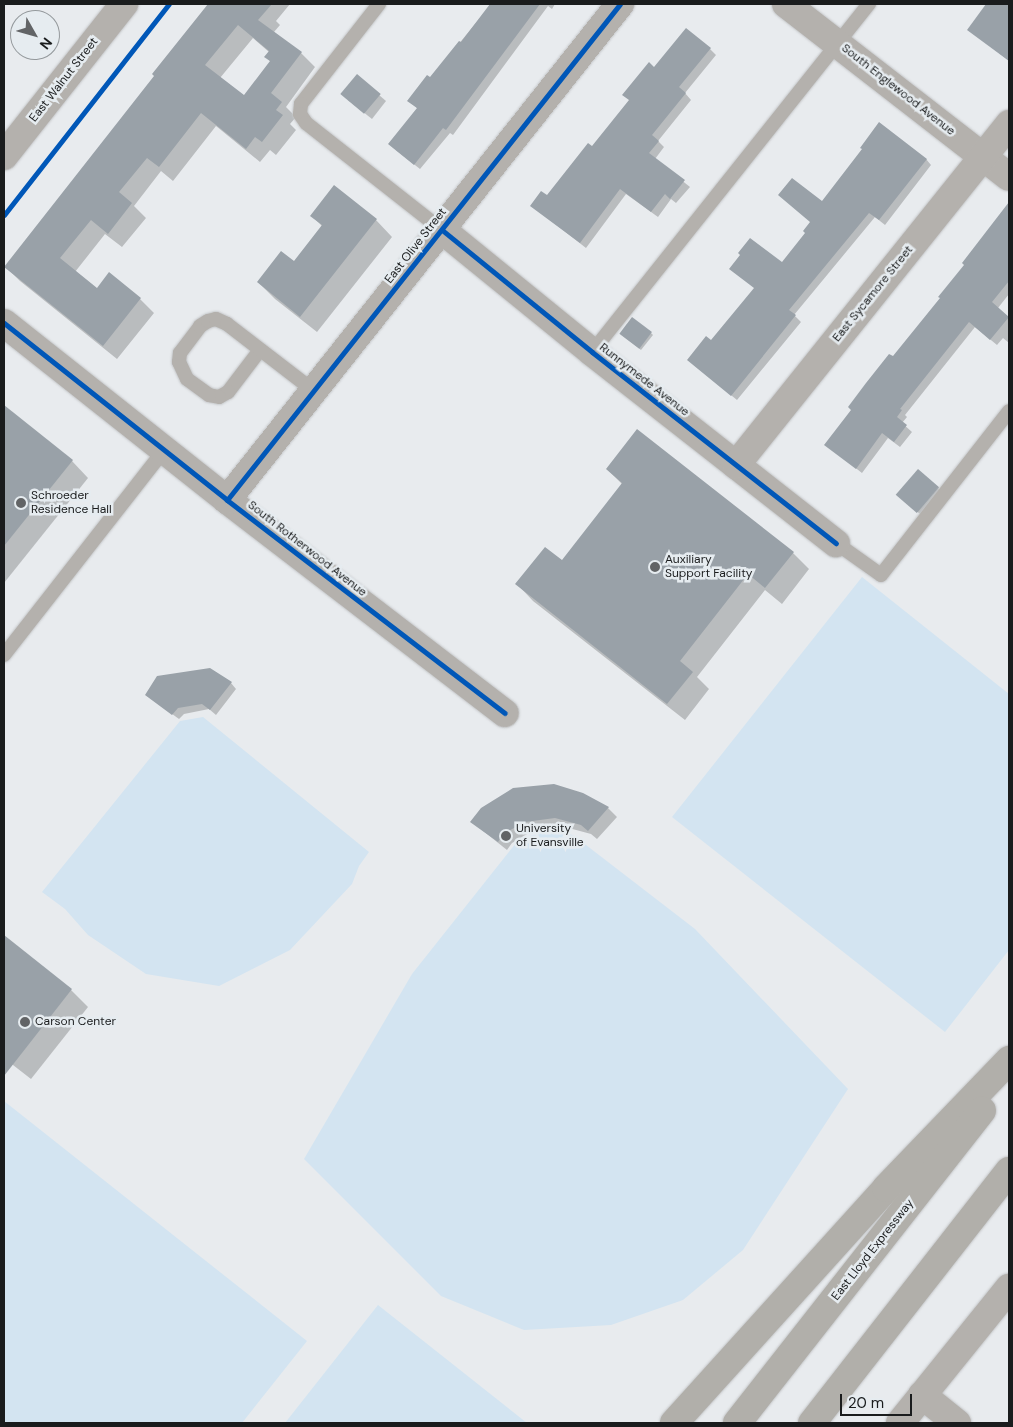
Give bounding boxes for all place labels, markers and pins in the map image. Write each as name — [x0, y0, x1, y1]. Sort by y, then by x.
place label: Schroeder Residence Hall — [31, 489, 112, 517]
marker: Schroeder Residence Hall — [15, 497, 27, 509]
place label: Auxiliary Support Facility — [665, 553, 753, 581]
marker: Auxiliary Support Facility — [649, 561, 661, 573]
place label: University of Evansville — [516, 822, 584, 850]
marker: University of Evansville — [500, 830, 512, 842]
place label: Carson Center — [35, 1015, 116, 1029]
marker: Carson Center — [19, 1016, 31, 1028]

